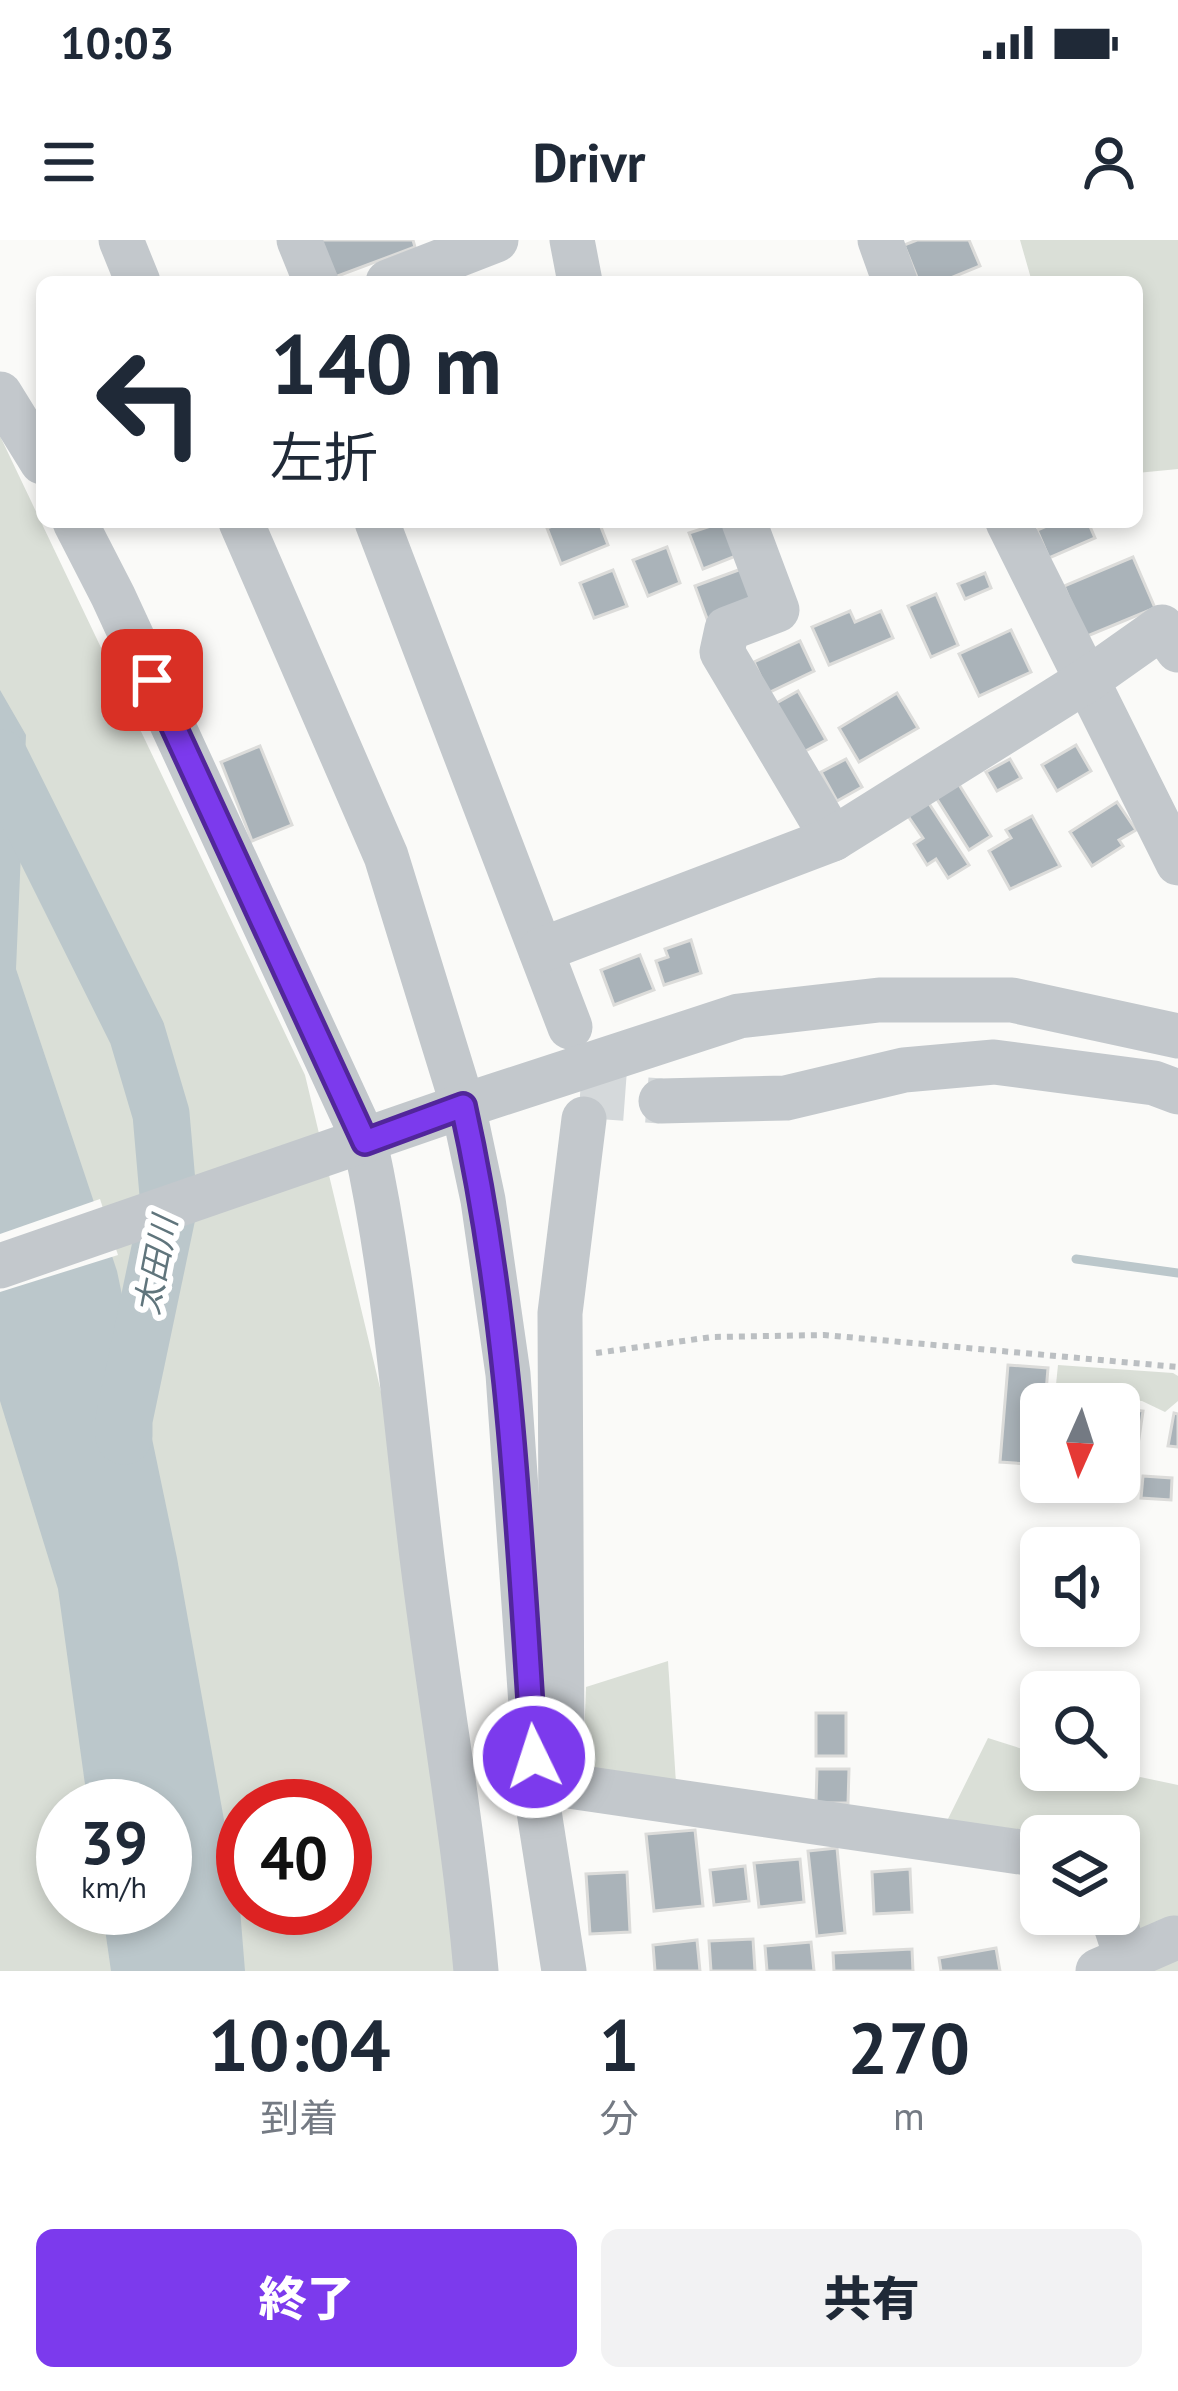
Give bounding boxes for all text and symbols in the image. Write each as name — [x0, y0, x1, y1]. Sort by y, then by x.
text: 10:03 — [60, 13, 174, 71]
text: Drivr — [532, 127, 646, 197]
icon: menu — [36, 129, 102, 195]
icon: person — [1076, 129, 1142, 195]
text: 140 m — [270, 308, 502, 417]
icon: left — [72, 324, 228, 480]
text: 左折 — [270, 422, 378, 492]
pin — [101, 629, 203, 731]
icon: arrive — [119, 647, 185, 713]
water label: 太田川 — [124, 1209, 186, 1318]
north arrow — [1020, 1383, 1140, 1503]
map controls — [1020, 1383, 1140, 1935]
button: sound — [1020, 1527, 1140, 1647]
button: search — [1020, 1671, 1140, 1791]
position arrow — [471, 1694, 597, 1820]
speed limit sign: 40 — [216, 1779, 372, 1935]
text: 39 — [80, 1803, 148, 1881]
button: layers — [1020, 1815, 1140, 1935]
text: km/h — [81, 1867, 147, 1906]
text: 10:04 — [208, 1998, 391, 2091]
text: 1 — [599, 1998, 640, 2091]
text: 270 — [848, 2001, 970, 2094]
text: m — [893, 2090, 925, 2141]
text: 到着 — [260, 2092, 338, 2143]
text: 分 — [600, 2092, 639, 2143]
button: 終了 — [36, 2229, 577, 2367]
button: 共有 — [601, 2229, 1142, 2367]

